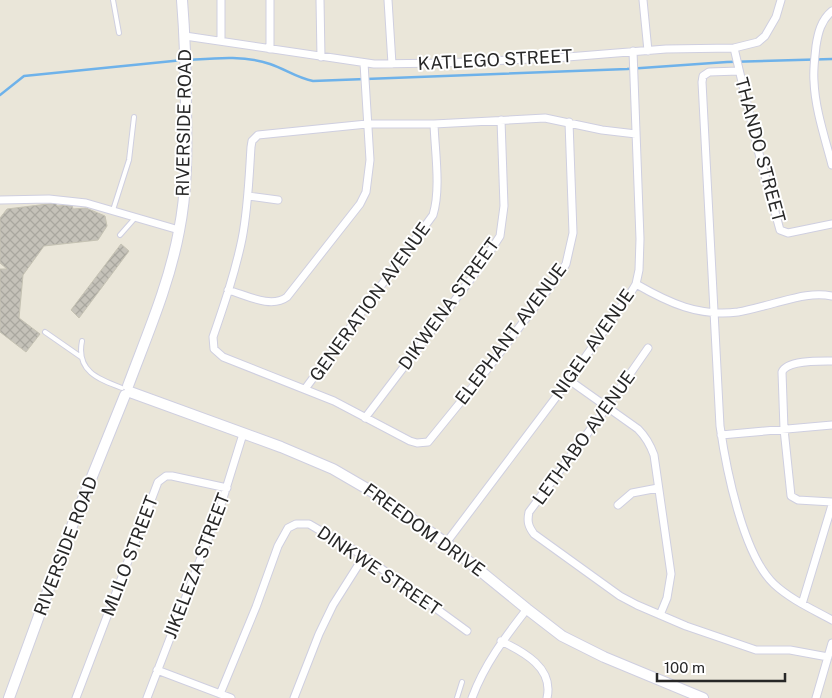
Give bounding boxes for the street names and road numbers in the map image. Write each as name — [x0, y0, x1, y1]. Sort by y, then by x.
street label: KATLEGO STREET — [417, 45, 573, 74]
street label: RIVERSIDE ROAD — [172, 49, 195, 197]
street label: THANDO STREET — [731, 75, 790, 225]
street label: GENERATION AVENUE — [305, 218, 434, 385]
street label: DIKWENA STREET — [394, 234, 503, 374]
street label: ELEPHANT AVENUE — [451, 259, 570, 408]
street label: NIGEL AVENUE — [547, 285, 638, 403]
street label: LETHABO AVENUE — [528, 367, 639, 509]
street label: RIVERSIDE ROAD — [29, 473, 102, 618]
street label: FREEDOM DRIVE — [360, 479, 489, 581]
street label: JIKELEZA STREET — [159, 490, 234, 641]
street label: MLILO STREET — [97, 492, 162, 619]
street label: DINKWE STREET — [314, 522, 445, 620]

